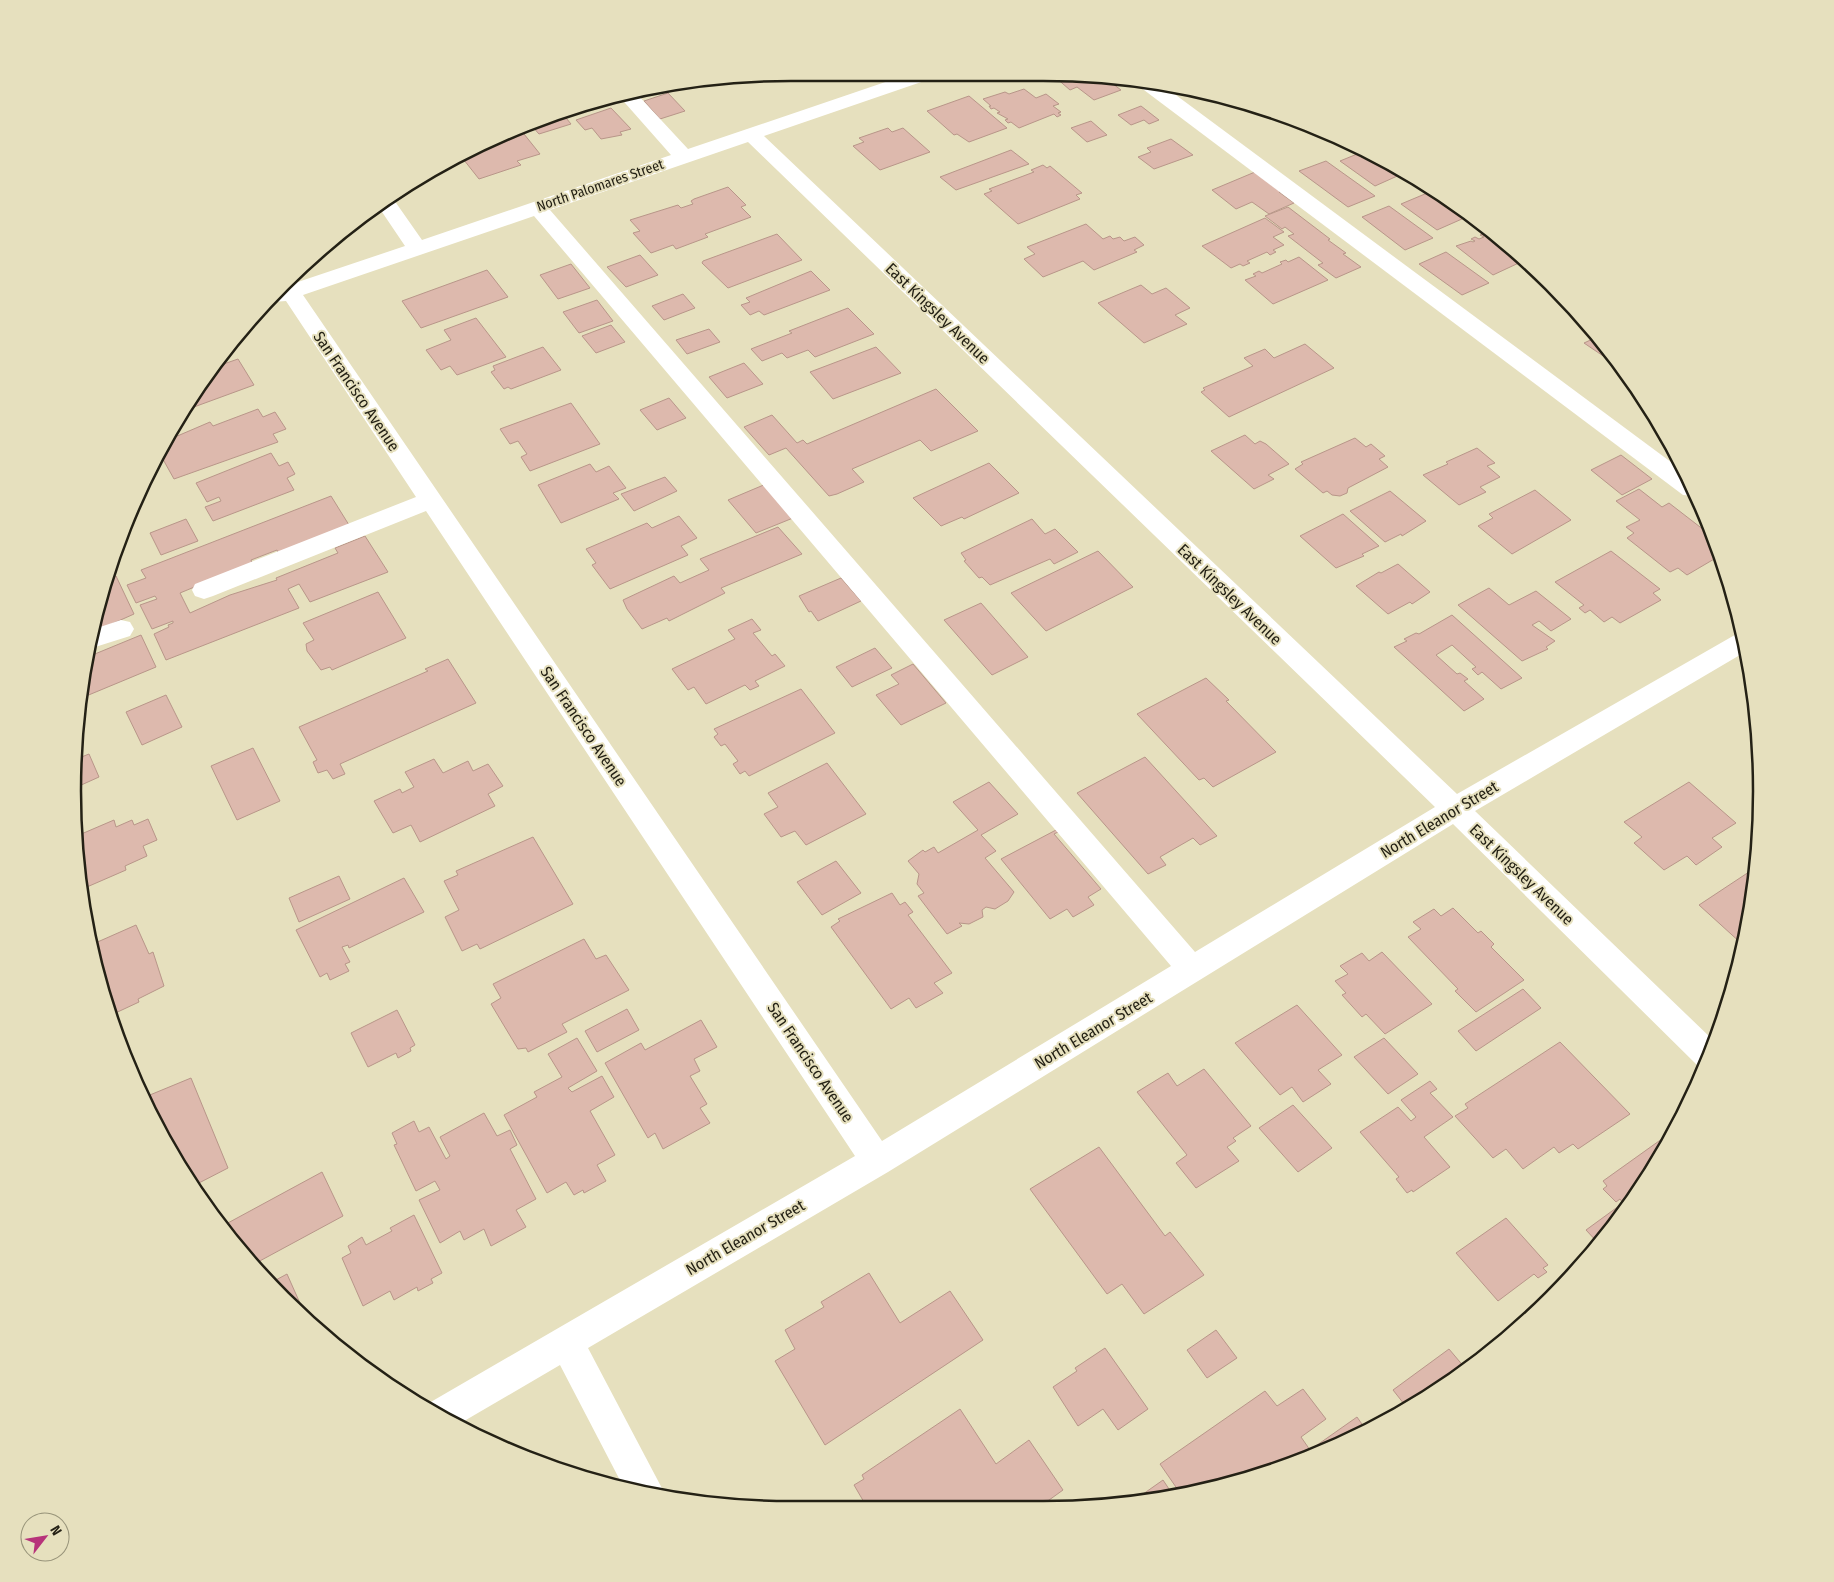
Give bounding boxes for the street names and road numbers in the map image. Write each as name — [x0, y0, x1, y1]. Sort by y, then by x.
street label: North Palomares Street — [535, 156, 666, 215]
street label: East Kingsley Avenue — [882, 259, 994, 368]
street label: San Francisco Avenue — [309, 328, 404, 455]
street label: East Kingsley Avenue — [1174, 540, 1286, 649]
street label: San Francisco Avenue — [536, 663, 631, 790]
street label: North Eleanor Street — [1377, 776, 1502, 862]
street label: East Kingsley Avenue — [1466, 820, 1578, 929]
street label: North Eleanor Street — [1031, 987, 1156, 1073]
street label: San Francisco Avenue — [763, 999, 858, 1126]
street label: North Eleanor Street — [683, 1195, 809, 1279]

